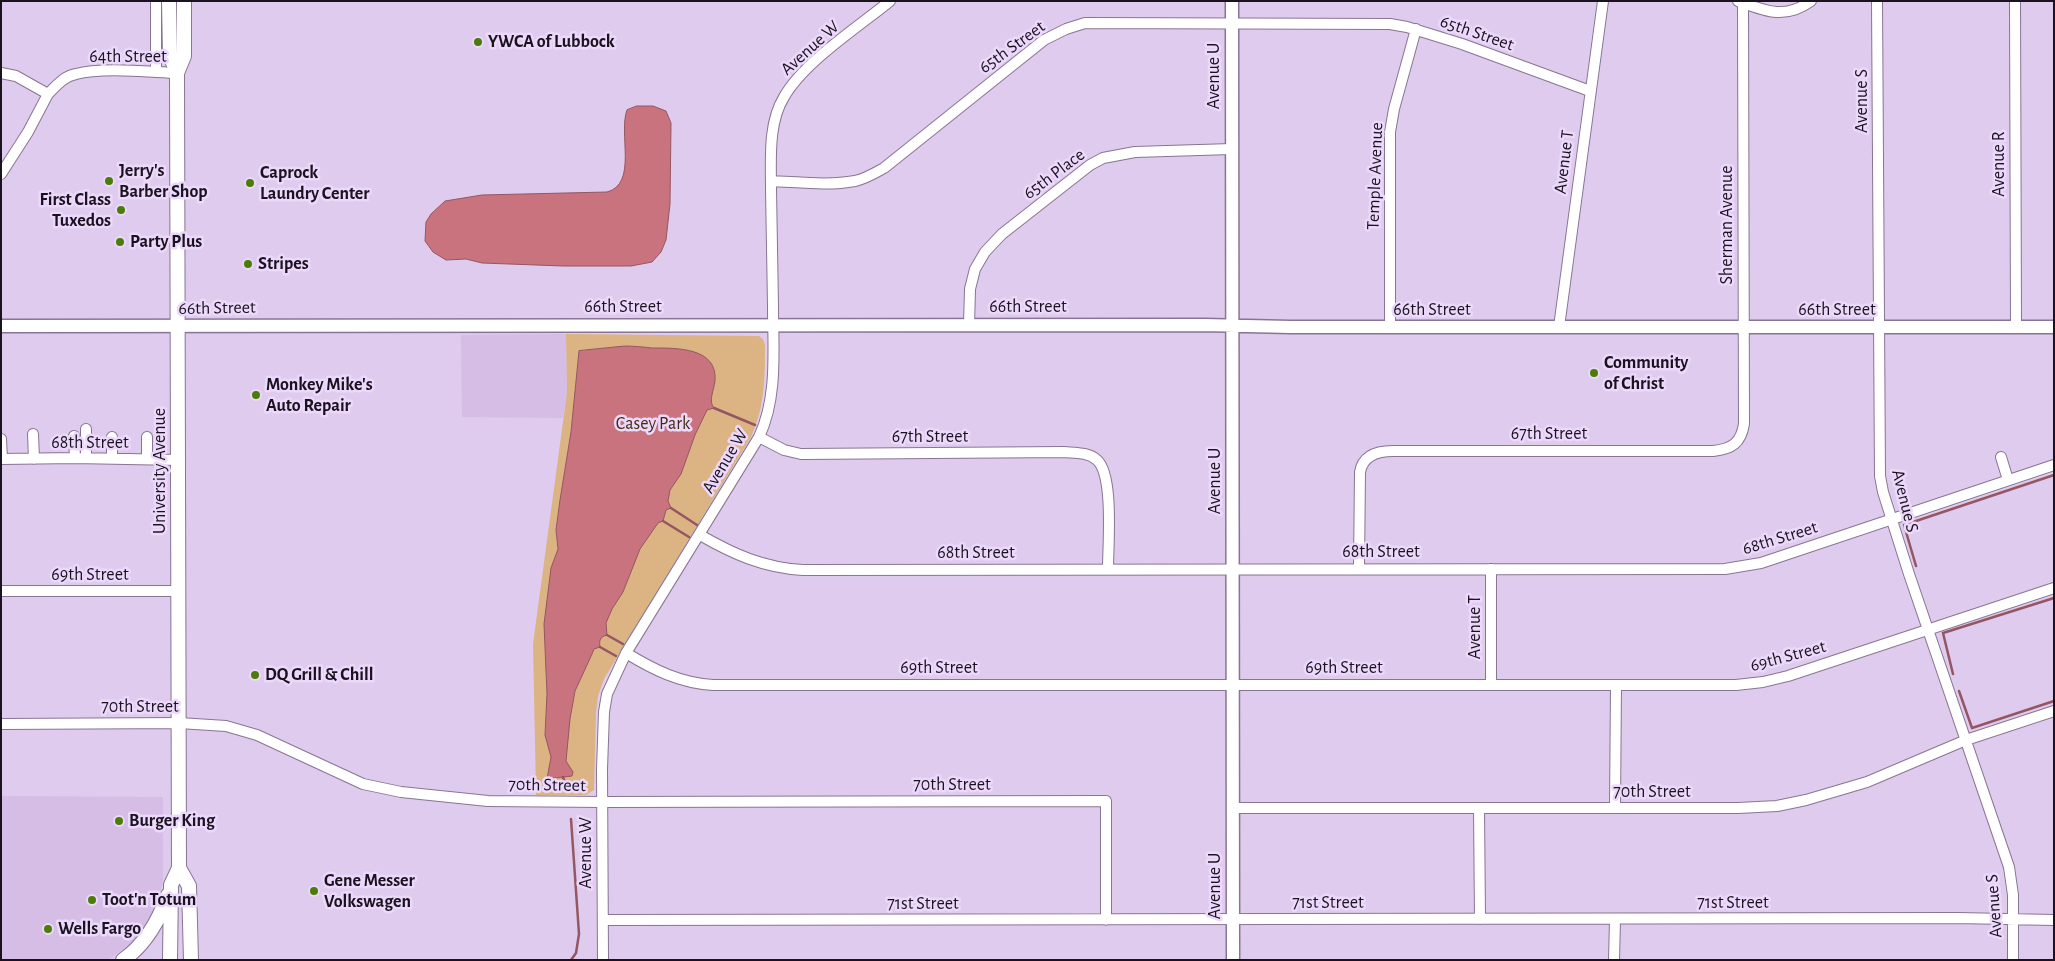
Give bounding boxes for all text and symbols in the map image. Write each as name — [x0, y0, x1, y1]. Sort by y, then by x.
street label: 65th Street — [1437, 10, 1517, 56]
street label: Avenue W — [776, 16, 844, 80]
street label: 65th Street — [975, 16, 1049, 78]
place label: YWCA of Lubbock — [488, 31, 615, 53]
marker: YWCA of Lubbock — [472, 36, 484, 48]
street label: Avenue U — [1203, 43, 1225, 109]
street label: 64th Street — [89, 46, 167, 68]
street label: Avenue S — [1851, 69, 1873, 133]
street label: Temple Avenue — [1362, 122, 1388, 230]
street label: Avenue T — [1549, 129, 1579, 195]
street label: Avenue R — [1988, 131, 2010, 197]
street label: 65th Place — [1019, 144, 1089, 204]
place label: Jerry's Barber Shop — [119, 160, 208, 202]
place label: Caprock Laundry Center — [260, 162, 370, 204]
street label: Sherman Avenue — [1716, 165, 1738, 285]
marker: Jerry's Barber Shop — [103, 175, 115, 187]
marker: Caprock Laundry Center — [244, 177, 256, 189]
place label: First Class Tuxedos — [40, 189, 111, 232]
marker: First Class Tuxedos — [115, 204, 127, 216]
place label: Party Plus — [130, 231, 202, 253]
marker: Party Plus — [114, 236, 126, 248]
place label: Stripes — [258, 253, 309, 275]
marker: Stripes — [242, 258, 254, 270]
street label: 66th Street — [584, 296, 662, 318]
street label: 66th Street — [989, 296, 1067, 318]
street label: 66th Street — [178, 297, 256, 319]
street label: 66th Street — [1393, 299, 1471, 321]
street label: 66th Street — [1798, 299, 1876, 321]
place label: Community of Christ — [1604, 352, 1688, 394]
marker: Community of Christ — [1588, 367, 1600, 379]
place label: Monkey Mike's Auto Repair — [266, 374, 373, 416]
marker: Monkey Mike's Auto Repair — [250, 389, 262, 401]
street label: University Avenue — [149, 408, 171, 534]
park label: Casey Park — [616, 413, 690, 435]
street label: 67th Street — [1511, 423, 1587, 445]
street label: Avenue W — [697, 425, 753, 497]
street label: 67th Street — [892, 426, 968, 448]
street label: 68th Street — [51, 432, 129, 454]
street label: Avenue U — [1204, 448, 1226, 514]
street label: Avenue S — [1887, 467, 1923, 535]
street label: 68th Street — [1740, 516, 1820, 560]
street label: 68th Street — [1342, 541, 1420, 563]
street label: 68th Street — [937, 542, 1015, 564]
street label: 69th Street — [51, 564, 129, 586]
street label: Avenue T — [1464, 595, 1486, 659]
street label: 69th Street — [1748, 636, 1828, 676]
street label: 69th Street — [900, 657, 978, 679]
street label: 69th Street — [1305, 657, 1383, 679]
place label: DQ Grill & Chill — [265, 664, 373, 686]
marker: DQ Grill & Chill — [249, 669, 261, 681]
street label: 70th Street — [101, 696, 179, 718]
street label: 70th Street — [508, 774, 586, 796]
street label: 70th Street — [913, 774, 991, 796]
street label: 70th Street — [1613, 781, 1691, 803]
place label: Burger King — [129, 810, 215, 832]
marker: Burger King — [113, 815, 125, 827]
street label: Avenue W — [575, 817, 597, 889]
street label: Avenue U — [1204, 853, 1226, 919]
place label: Gene Messer Volkswagen — [324, 870, 415, 912]
street label: Avenue S — [1981, 873, 2007, 939]
marker: Gene Messer Volkswagen — [308, 885, 320, 897]
place label: Toot'n Totum — [102, 889, 196, 911]
street label: 71st Street — [1292, 892, 1364, 914]
street label: 71st Street — [1697, 892, 1769, 914]
street label: 71st Street — [887, 893, 959, 915]
marker: Toot'n Totum — [86, 894, 98, 906]
place label: Wells Fargo — [58, 918, 141, 940]
marker: Wells Fargo — [42, 923, 54, 935]

